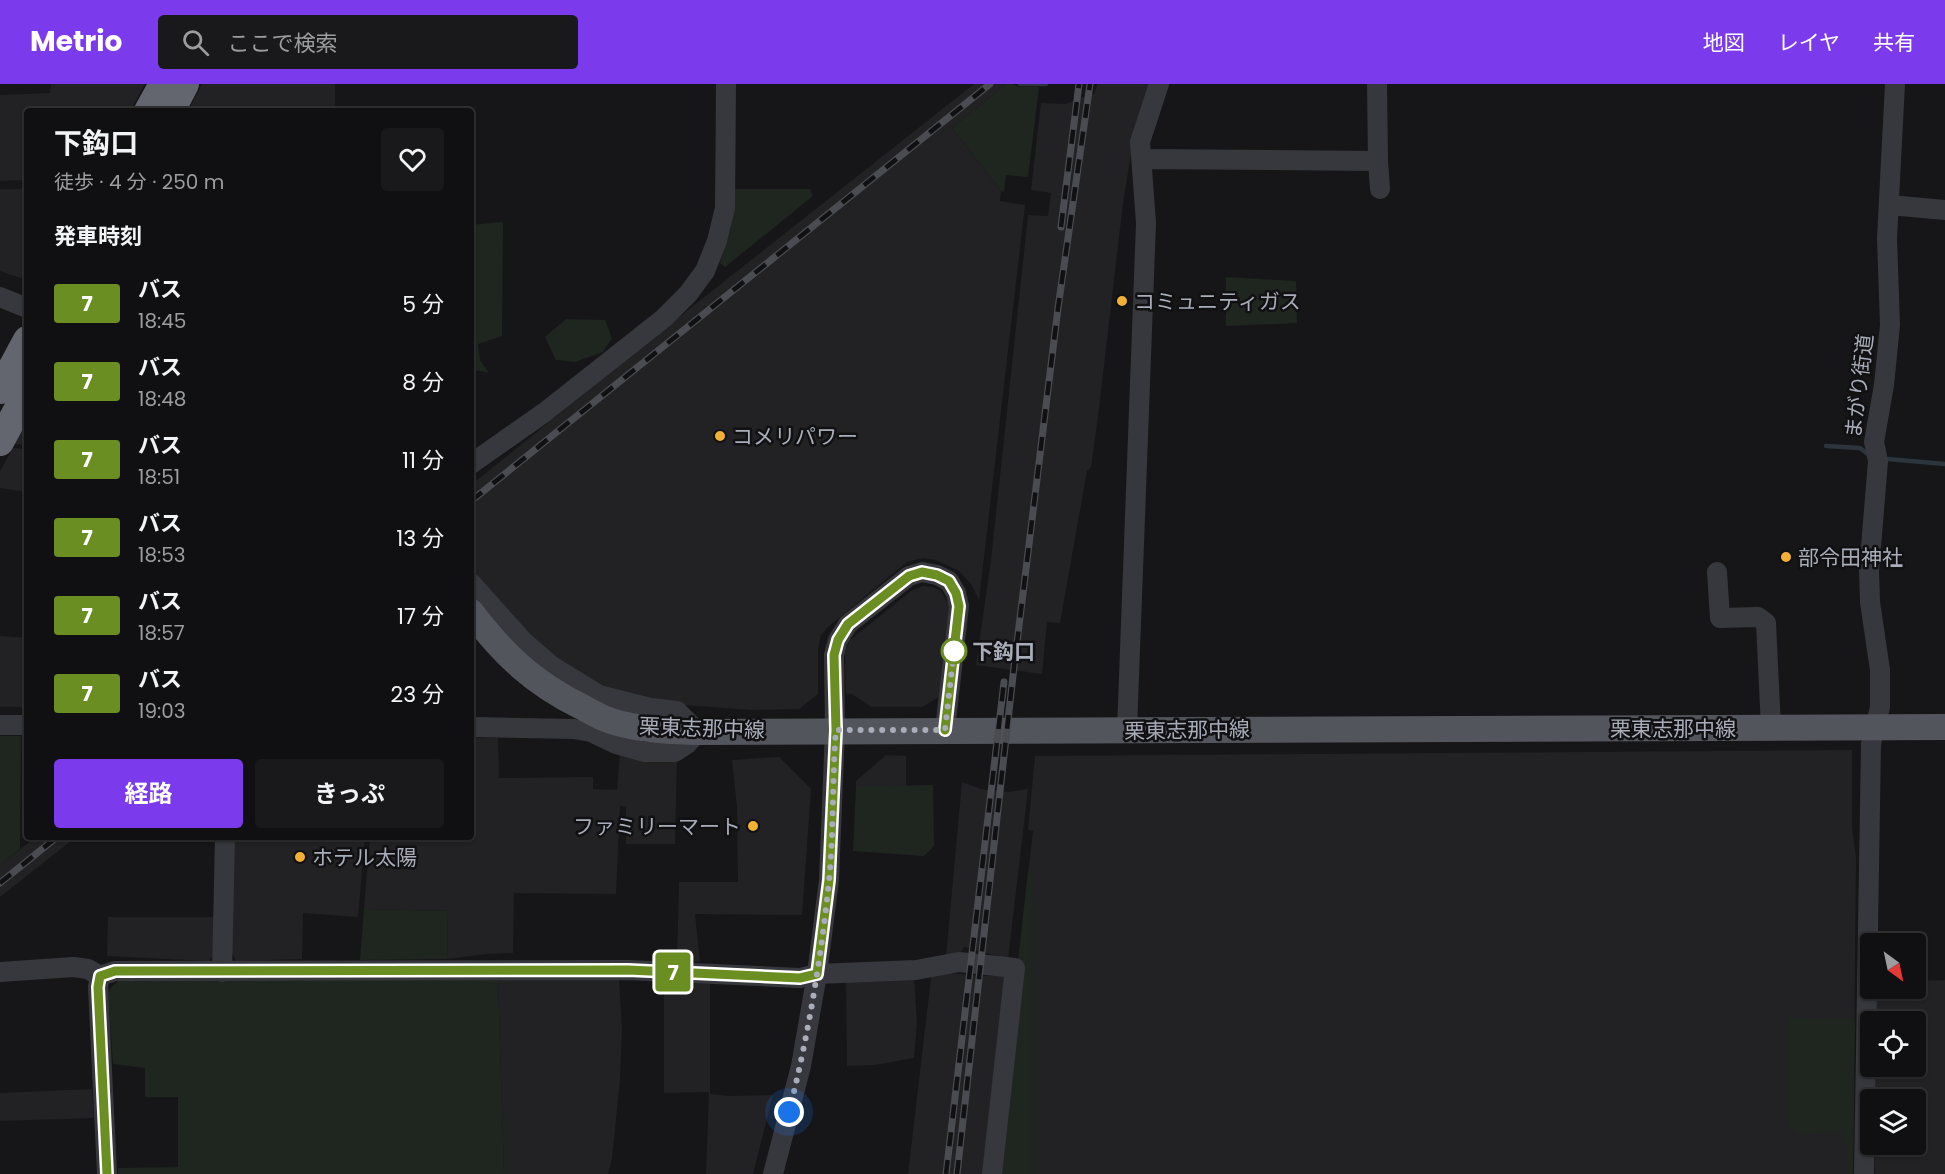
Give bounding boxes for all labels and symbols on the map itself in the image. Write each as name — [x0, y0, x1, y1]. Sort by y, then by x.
place label: コミュニティガス — [1134, 287, 1301, 316]
marker: コミュニティガス — [1115, 294, 1129, 308]
street label: まがり街道 — [1838, 332, 1880, 440]
place label: コメリパワー — [732, 422, 858, 451]
marker: コメリパワー — [713, 429, 727, 443]
place label: 部令田神社 — [1798, 543, 1903, 572]
marker: 部令田神社 — [1779, 550, 1793, 564]
place label: 下鈎口 — [972, 637, 1035, 666]
marker: 下鈎口 — [941, 638, 967, 664]
street label: 栗東志那中線 — [639, 711, 765, 745]
street label: 栗東志那中線 — [1124, 714, 1250, 746]
street label: 栗東志那中線 — [1610, 714, 1736, 743]
place label: ファミリーマート — [573, 812, 741, 841]
marker: ファミリーマート — [746, 819, 760, 833]
place label: ホテル太陽 — [312, 843, 417, 872]
marker: ホテル太陽 — [293, 850, 307, 864]
north arrow — [1860, 933, 1926, 999]
line badge: 7 — [654, 952, 692, 992]
your location — [774, 1097, 804, 1127]

